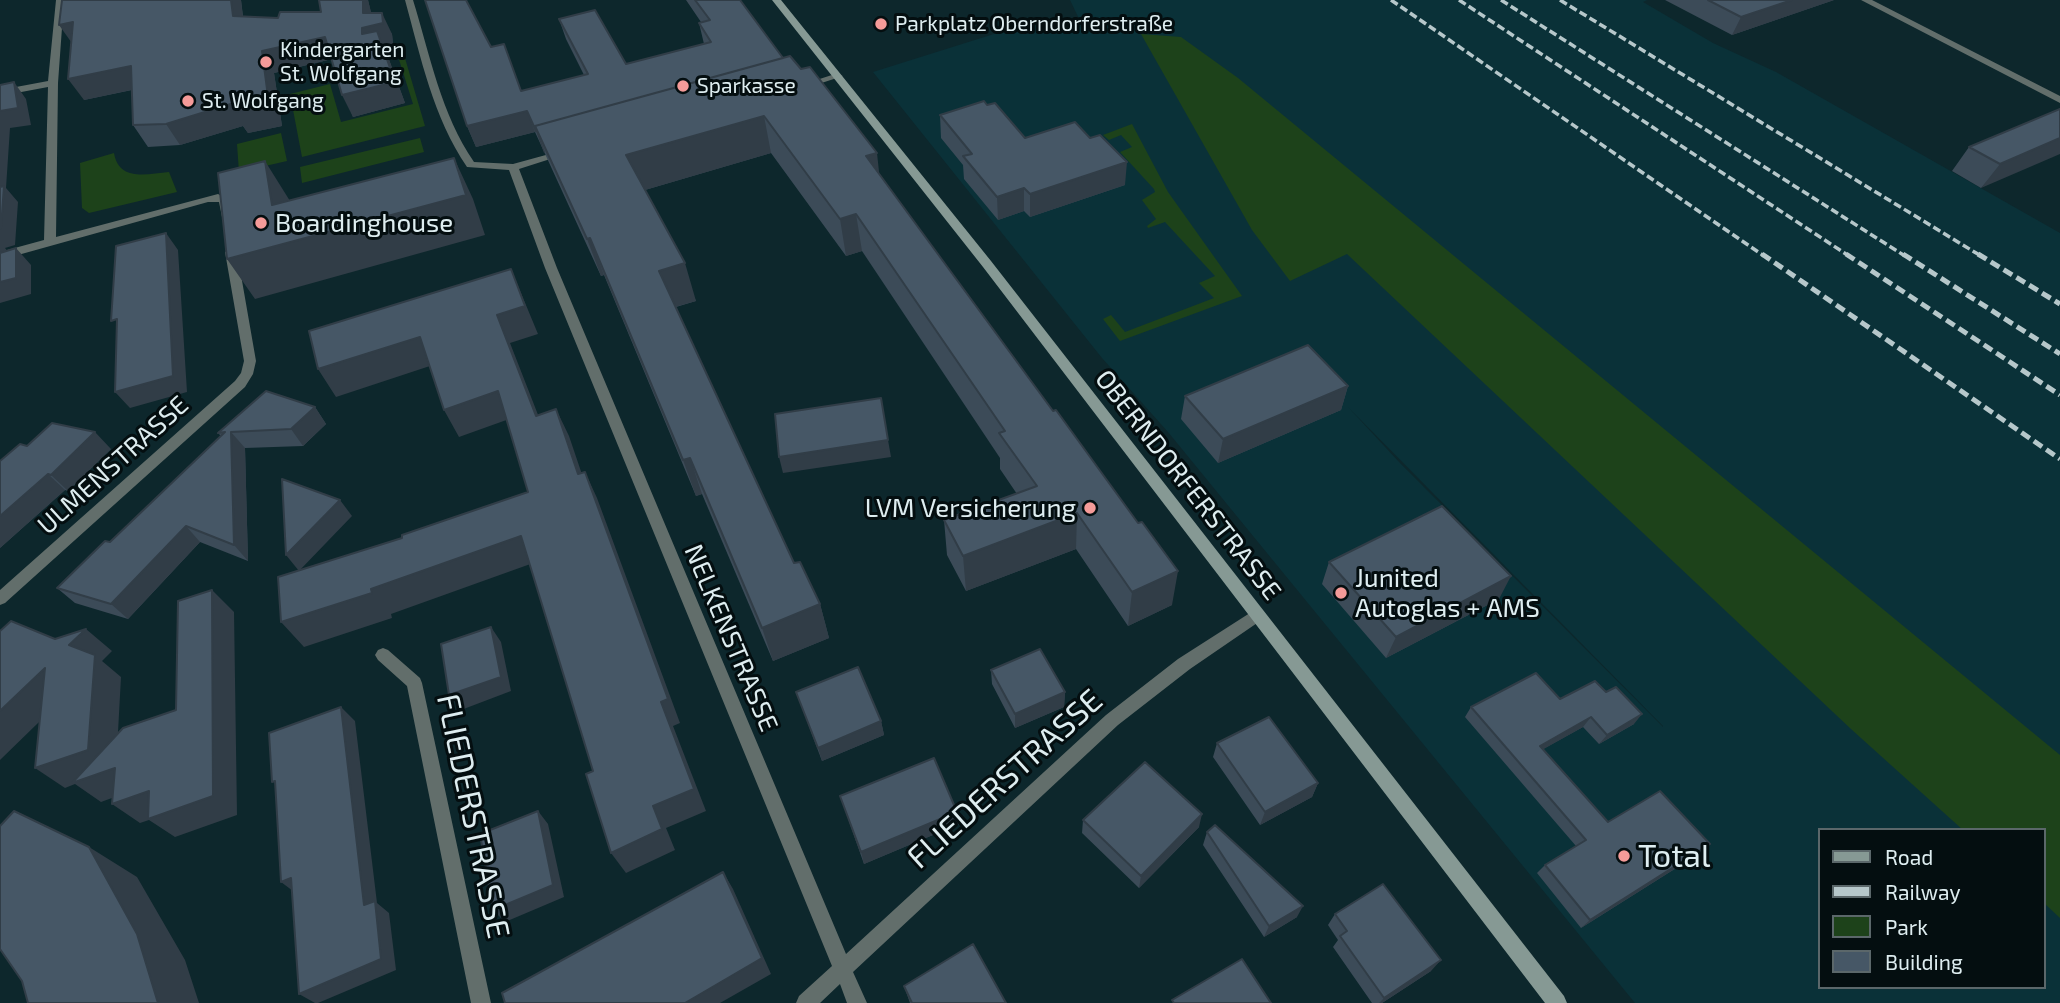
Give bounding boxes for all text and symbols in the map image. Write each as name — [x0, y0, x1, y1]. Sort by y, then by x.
place label: Parkplatz Oberndorferstraße — [895, 11, 1173, 37]
marker: Parkplatz Oberndorferstraße — [873, 16, 889, 32]
place label: Kindergarten St. Wolfgang — [280, 37, 405, 87]
marker: Kindergarten St. Wolfgang — [258, 54, 274, 70]
place label: Sparkasse — [697, 73, 796, 99]
marker: Sparkasse — [675, 78, 691, 94]
place label: St. Wolfgang — [202, 88, 324, 114]
marker: St. Wolfgang — [180, 93, 196, 109]
place label: Boardinghouse — [275, 207, 453, 239]
marker: Boardinghouse — [253, 215, 269, 231]
street label: OBERNDORFERSTRASSE — [1088, 364, 1288, 606]
street label: ULMENSTRASSE — [31, 389, 195, 541]
place label: LVM Versicherung — [865, 492, 1076, 524]
marker: LVM Versicherung — [1082, 500, 1098, 516]
street label: NELKENSTRASSE — [678, 540, 784, 736]
place label: Junited Autoglas + AMS — [1355, 562, 1540, 624]
marker: Junited Autoglas + AMS — [1333, 585, 1349, 601]
street label: FLIEDERSTRASSE — [900, 681, 1110, 877]
street label: FLIEDERSTRASSE — [428, 690, 518, 942]
legend — [1818, 828, 2046, 989]
place label: Total — [1638, 837, 1710, 875]
text: Road — [1885, 844, 1933, 869]
marker: Total — [1616, 848, 1632, 864]
text: Railway — [1885, 879, 1961, 904]
text: Park — [1885, 914, 1928, 939]
text: Building — [1885, 949, 1963, 974]

